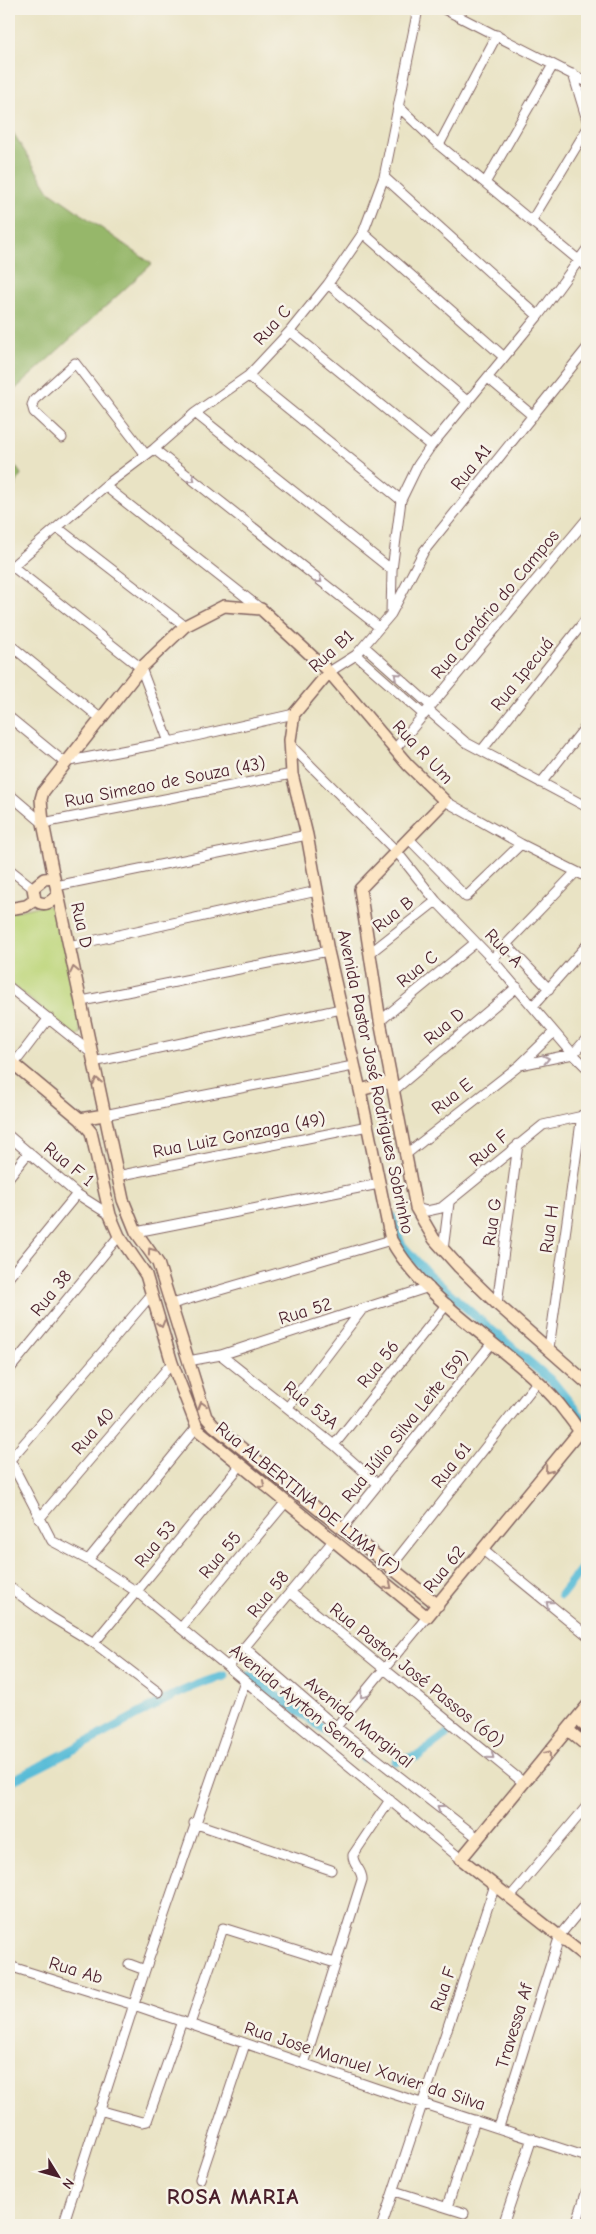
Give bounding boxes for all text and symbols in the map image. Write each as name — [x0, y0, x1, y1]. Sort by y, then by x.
street label: Rua C — [249, 301, 296, 350]
street label: Rua A1 — [447, 440, 496, 494]
one-way arrow — [186, 474, 195, 482]
street label: Rua Canário do Campos — [427, 525, 564, 683]
one-way arrow — [313, 574, 323, 583]
street label: Rua B1 — [304, 626, 358, 677]
street label: Rua Ipecuá — [487, 634, 558, 715]
one-way arrow — [394, 673, 403, 682]
street label: Rua R Um — [388, 716, 457, 788]
street label: Rua Simeao de Souza (43) — [63, 753, 267, 812]
street label: Rua B — [369, 892, 418, 937]
street label: Rua D — [66, 900, 97, 950]
street label: Rua A — [480, 925, 527, 972]
street label: Avenida Pastor José Rodrigues Sobrinho — [333, 928, 418, 1236]
street label: Rua C — [393, 947, 442, 992]
one-way arrow — [69, 965, 80, 974]
street label: Rua D — [420, 1003, 469, 1049]
one-way arrow — [542, 1054, 551, 1065]
street label: Rua E — [428, 1074, 477, 1119]
one-way arrow — [92, 1077, 103, 1086]
street label: Rua Luiz Gonzaga (49) — [151, 1108, 327, 1163]
street label: Rua F — [465, 1125, 514, 1171]
street label: Rua F 1 — [39, 1138, 98, 1191]
street label: Rua G — [479, 1197, 506, 1247]
street label: Rua H — [536, 1204, 563, 1254]
one-way arrow — [148, 1247, 157, 1257]
street label: Rua 38 — [26, 1266, 76, 1321]
street label: Rua 52 — [276, 1293, 334, 1329]
one-way arrow — [155, 1319, 166, 1328]
street label: Rua 56 — [353, 1336, 404, 1392]
street label: Rua Júlio Silva Leite (59) — [337, 1346, 473, 1507]
street label: Rua 53A — [279, 1377, 342, 1434]
one-way arrow — [198, 1401, 208, 1409]
street label: Rua 40 — [67, 1404, 119, 1459]
street label: Rua ALBERTINA DE LIMA (F) — [211, 1418, 404, 1579]
street label: Rua 61 — [427, 1438, 476, 1492]
one-way arrow — [545, 1464, 553, 1473]
one-way arrow — [257, 1479, 266, 1488]
street label: Rua 53 — [130, 1517, 181, 1572]
street label: Rua 55 — [195, 1528, 246, 1583]
street label: Rua 62 — [419, 1542, 470, 1597]
street label: Rua 58 — [243, 1567, 294, 1622]
one-way arrow — [383, 1581, 392, 1589]
street label: Rua Pastor José Passos (60) — [325, 1599, 508, 1752]
one-way arrow — [546, 1601, 555, 1610]
street label: Avenida Ayrton Senna — [225, 1640, 370, 1763]
street label: Avenida Marginal — [300, 1672, 417, 1772]
one-way arrow — [360, 1689, 368, 1698]
one-way arrow — [485, 1750, 494, 1759]
one-way arrow — [543, 1750, 552, 1759]
one-way arrow — [437, 1805, 446, 1813]
street label: Rua Ab — [46, 1952, 105, 1989]
street label: Rua F — [426, 1964, 461, 2014]
street label: Travessa Af — [492, 1980, 538, 2071]
street label: Rua Jose Manuel Xavier da Silva — [242, 2017, 488, 2115]
north arrow — [32, 2152, 82, 2202]
text: N — [58, 2175, 78, 2192]
district label: ROSA MARIA — [167, 2184, 299, 2210]

